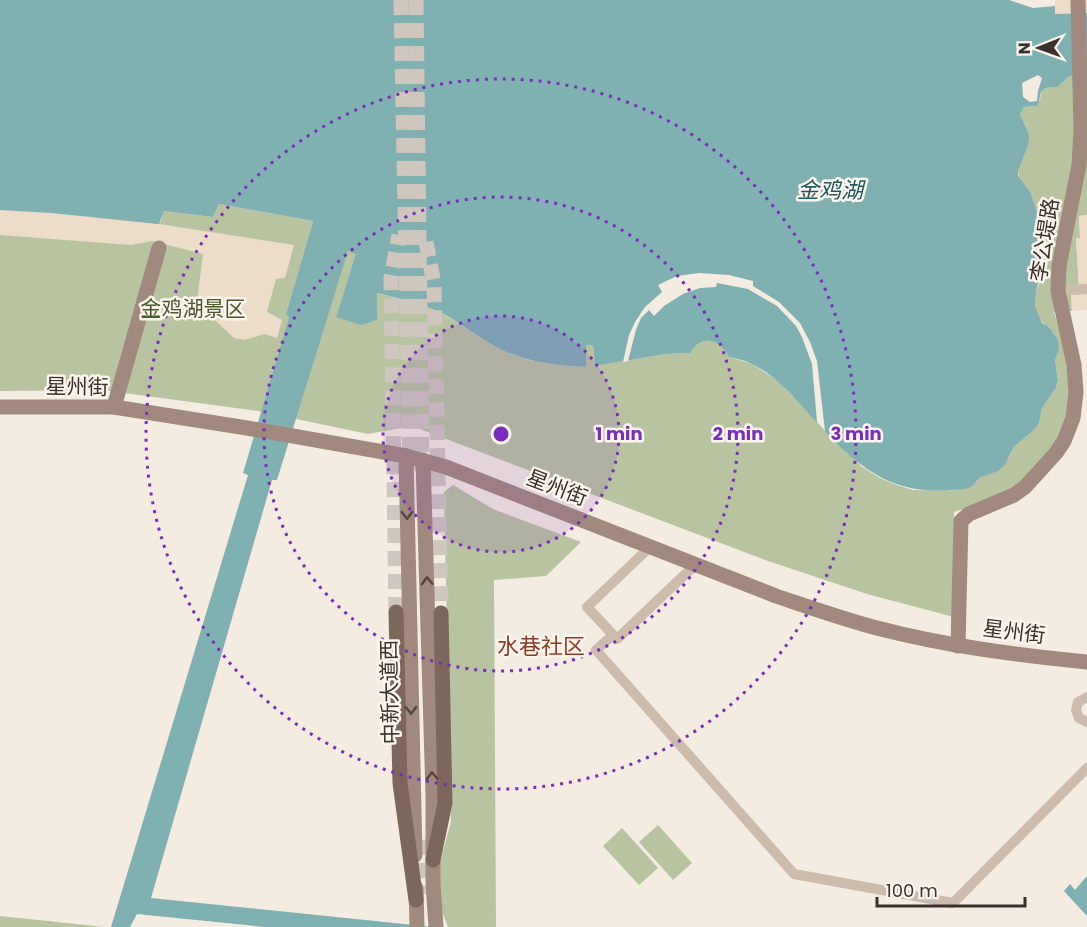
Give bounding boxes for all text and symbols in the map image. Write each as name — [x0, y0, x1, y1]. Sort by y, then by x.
north arrow — [1009, 18, 1069, 78]
text: N — [1013, 42, 1036, 54]
water label: 金鸡湖 — [797, 175, 866, 206]
street label: 李公堤路 — [1024, 196, 1065, 284]
park label: 金鸡湖景区 — [141, 294, 246, 323]
street label: 星州街 — [45, 371, 109, 402]
text: 1 min — [595, 421, 643, 446]
text: 2 min — [713, 421, 763, 446]
text: 3 min — [830, 421, 882, 446]
centre of rings — [491, 424, 511, 444]
street label: 星州街 — [523, 463, 592, 512]
one-way arrow — [401, 510, 413, 519]
one-way arrow — [420, 576, 433, 585]
street label: 星州街 — [981, 613, 1047, 650]
district label: 水巷社区 — [497, 631, 585, 662]
street label: 中新大道西 — [374, 639, 405, 745]
one-way arrow — [405, 705, 418, 714]
one-way arrow — [426, 771, 439, 780]
scale bar — [877, 870, 1026, 908]
text: 100 m — [886, 878, 938, 903]

